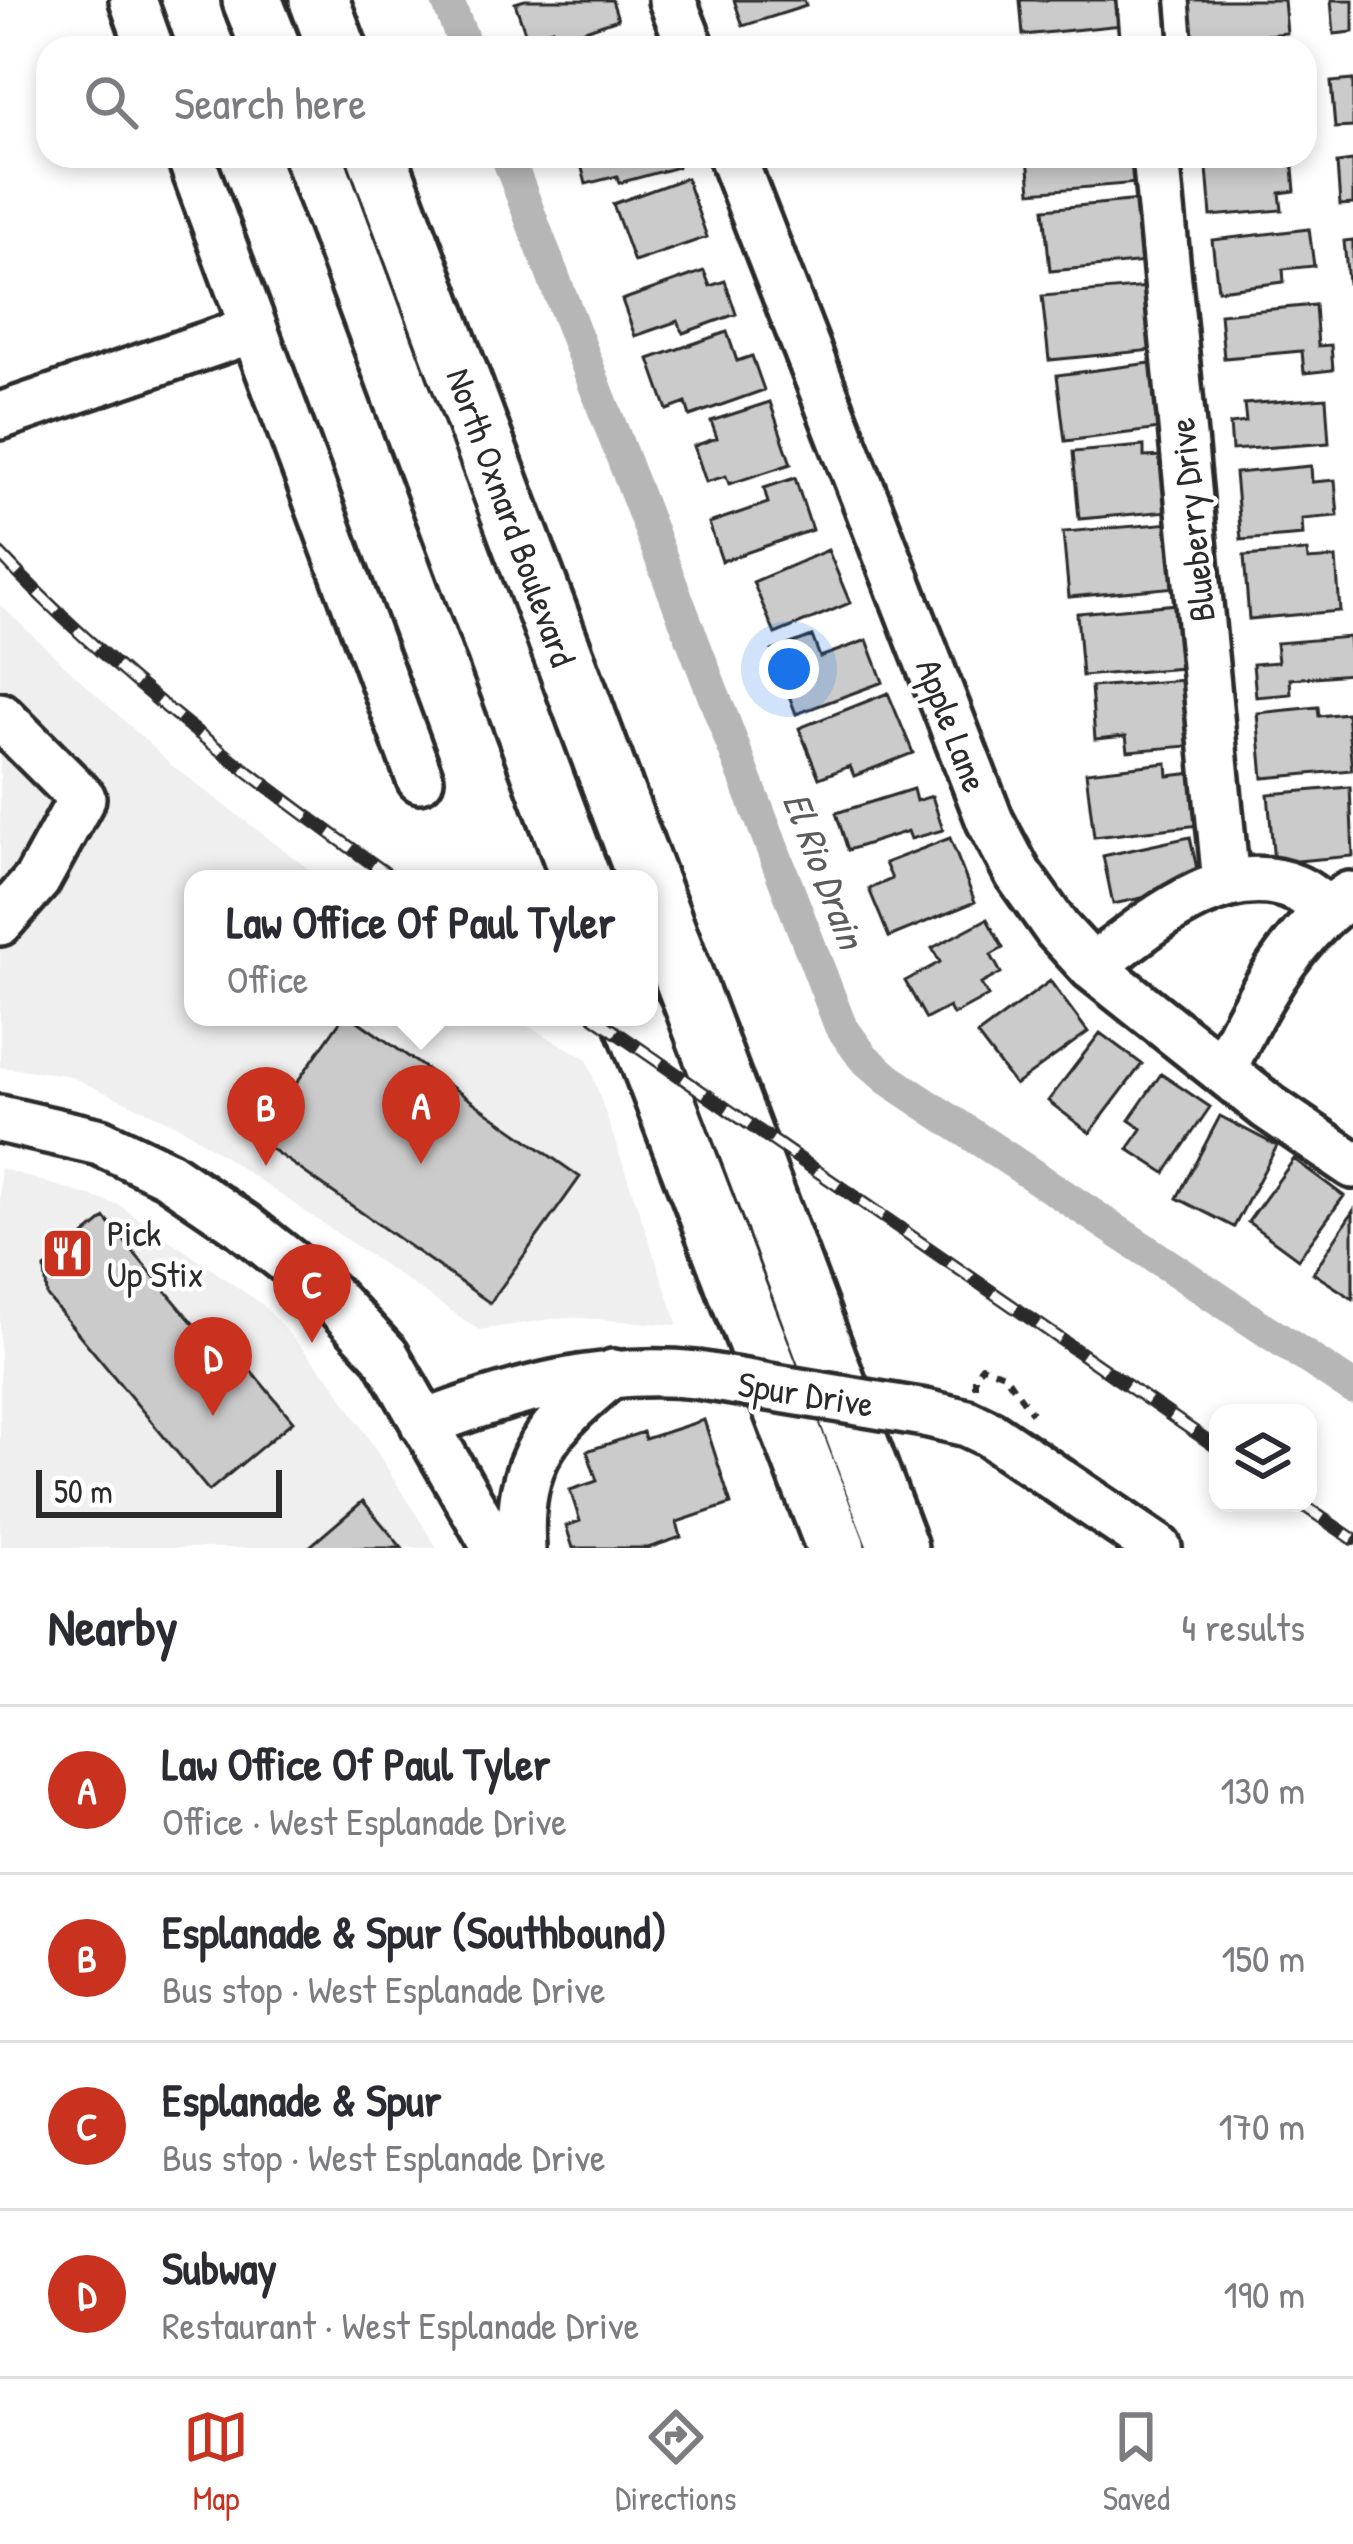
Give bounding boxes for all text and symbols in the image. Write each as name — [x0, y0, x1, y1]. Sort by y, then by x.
search box — [36, 36, 1317, 168]
icon: search — [78, 69, 144, 135]
text: Search here — [174, 72, 366, 133]
street label: North Oxnard Boulevard — [435, 361, 589, 673]
street label: Blueberry Drive — [1156, 416, 1226, 624]
your location — [759, 639, 819, 699]
street label: Apple Lane — [905, 651, 1001, 799]
water label: El Rio Drain — [771, 784, 880, 959]
popup — [184, 870, 658, 1026]
text: Law Office Of Paul Tyler — [227, 891, 615, 952]
text: Office — [227, 952, 308, 1005]
pin: A — [382, 1065, 460, 1164]
pin: B — [227, 1067, 305, 1166]
place label: Pick Up Stix — [107, 1208, 204, 1298]
restaurant icon: Pick Up Stix — [40, 1225, 96, 1281]
pin: C — [273, 1244, 351, 1343]
pin: D — [174, 1317, 252, 1416]
street label: Spur Drive — [735, 1358, 877, 1428]
map controls — [1209, 1404, 1317, 1512]
button: layers — [1209, 1404, 1317, 1512]
scale bar — [36, 1464, 282, 1517]
text: 50 m — [54, 1469, 113, 1513]
text: Nearby — [48, 1592, 178, 1661]
text: 4 results — [1181, 1600, 1305, 1653]
text: Law Office Of Paul Tyler — [162, 1733, 550, 1794]
text: A — [77, 1763, 97, 1816]
text: 130 m — [1220, 1763, 1305, 1816]
text: Office · West Esplanade Drive — [162, 1794, 567, 1847]
text: Esplanade & Spur (Southbound) — [162, 1901, 667, 1962]
text: B — [77, 1931, 97, 1984]
text: 150 m — [1221, 1931, 1305, 1984]
text: Bus stop · West Esplanade Drive — [162, 1962, 606, 2015]
text: Esplanade & Spur — [162, 2069, 441, 2130]
text: C — [76, 2099, 98, 2152]
text: 170 m — [1219, 2099, 1305, 2152]
text: Bus stop · West Esplanade Drive — [162, 2130, 606, 2183]
text: Subway — [162, 2237, 277, 2298]
text: D — [78, 2267, 96, 2320]
text: 190 m — [1224, 2267, 1305, 2320]
text: Restaurant · West Esplanade Drive — [162, 2298, 639, 2351]
tab: Map — [183, 2404, 249, 2520]
tab: Directions — [615, 2404, 737, 2520]
tab: Saved — [1103, 2404, 1170, 2520]

